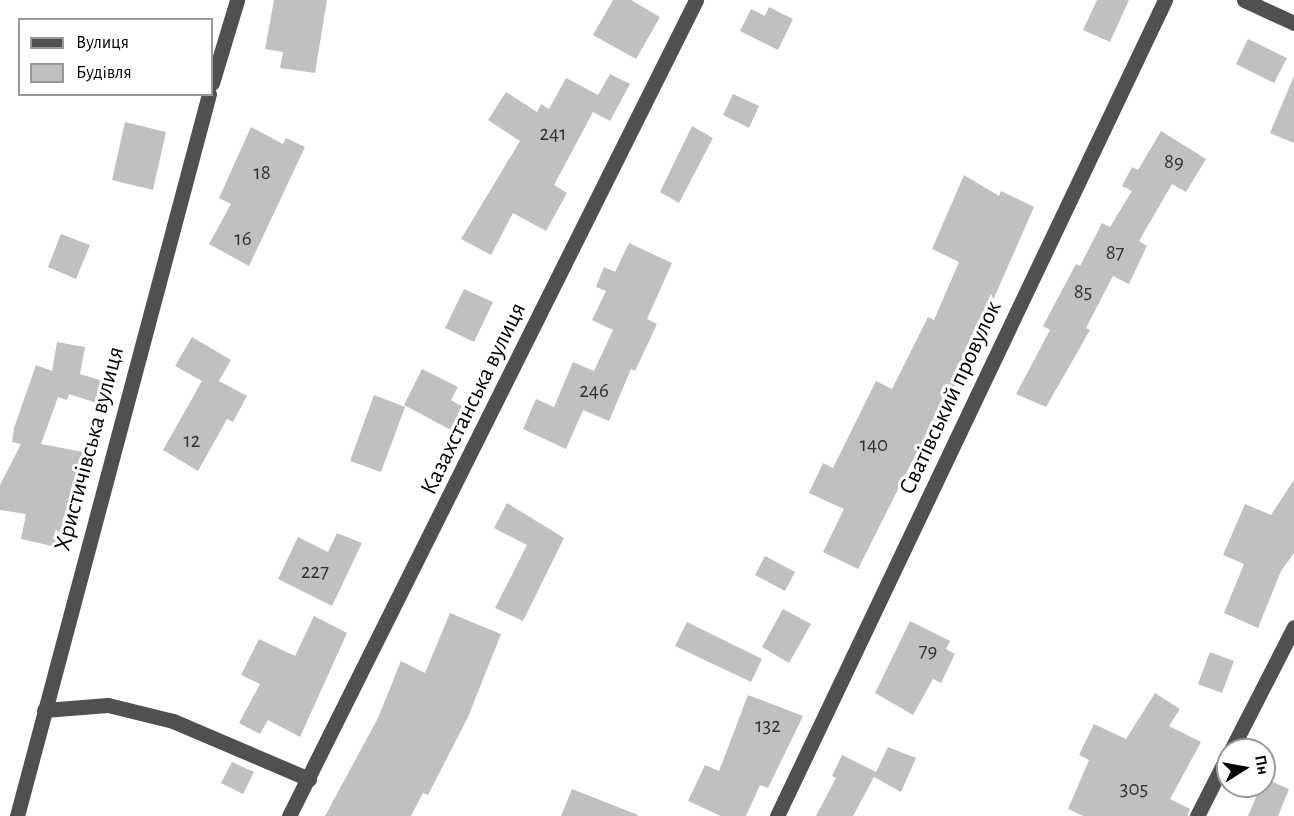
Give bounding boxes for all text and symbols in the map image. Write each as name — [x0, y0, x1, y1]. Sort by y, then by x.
legend — [18, 18, 213, 96]
text: Вулиця — [76, 34, 129, 52]
text: Будівля — [76, 64, 132, 82]
house number: 241 — [540, 121, 566, 147]
house number: 89 — [1164, 149, 1184, 175]
house number: 18 — [253, 160, 271, 186]
house number: 16 — [234, 226, 252, 252]
house number: 87 — [1106, 240, 1124, 266]
house number: 85 — [1074, 279, 1092, 305]
street label: Сватівський провулок — [894, 297, 1008, 499]
street label: Казахстанська вулиця — [415, 298, 533, 500]
street label: Христичівська вулиця — [49, 344, 131, 554]
house number: 246 — [579, 378, 609, 404]
house number: 12 — [184, 428, 200, 454]
house number: 140 — [860, 432, 888, 458]
house number: 227 — [301, 559, 329, 585]
house number: 79 — [919, 638, 937, 664]
house number: 132 — [755, 713, 781, 739]
north arrow — [1216, 738, 1276, 798]
text: Пн — [1252, 754, 1271, 776]
house number: 305 — [1120, 776, 1148, 802]

